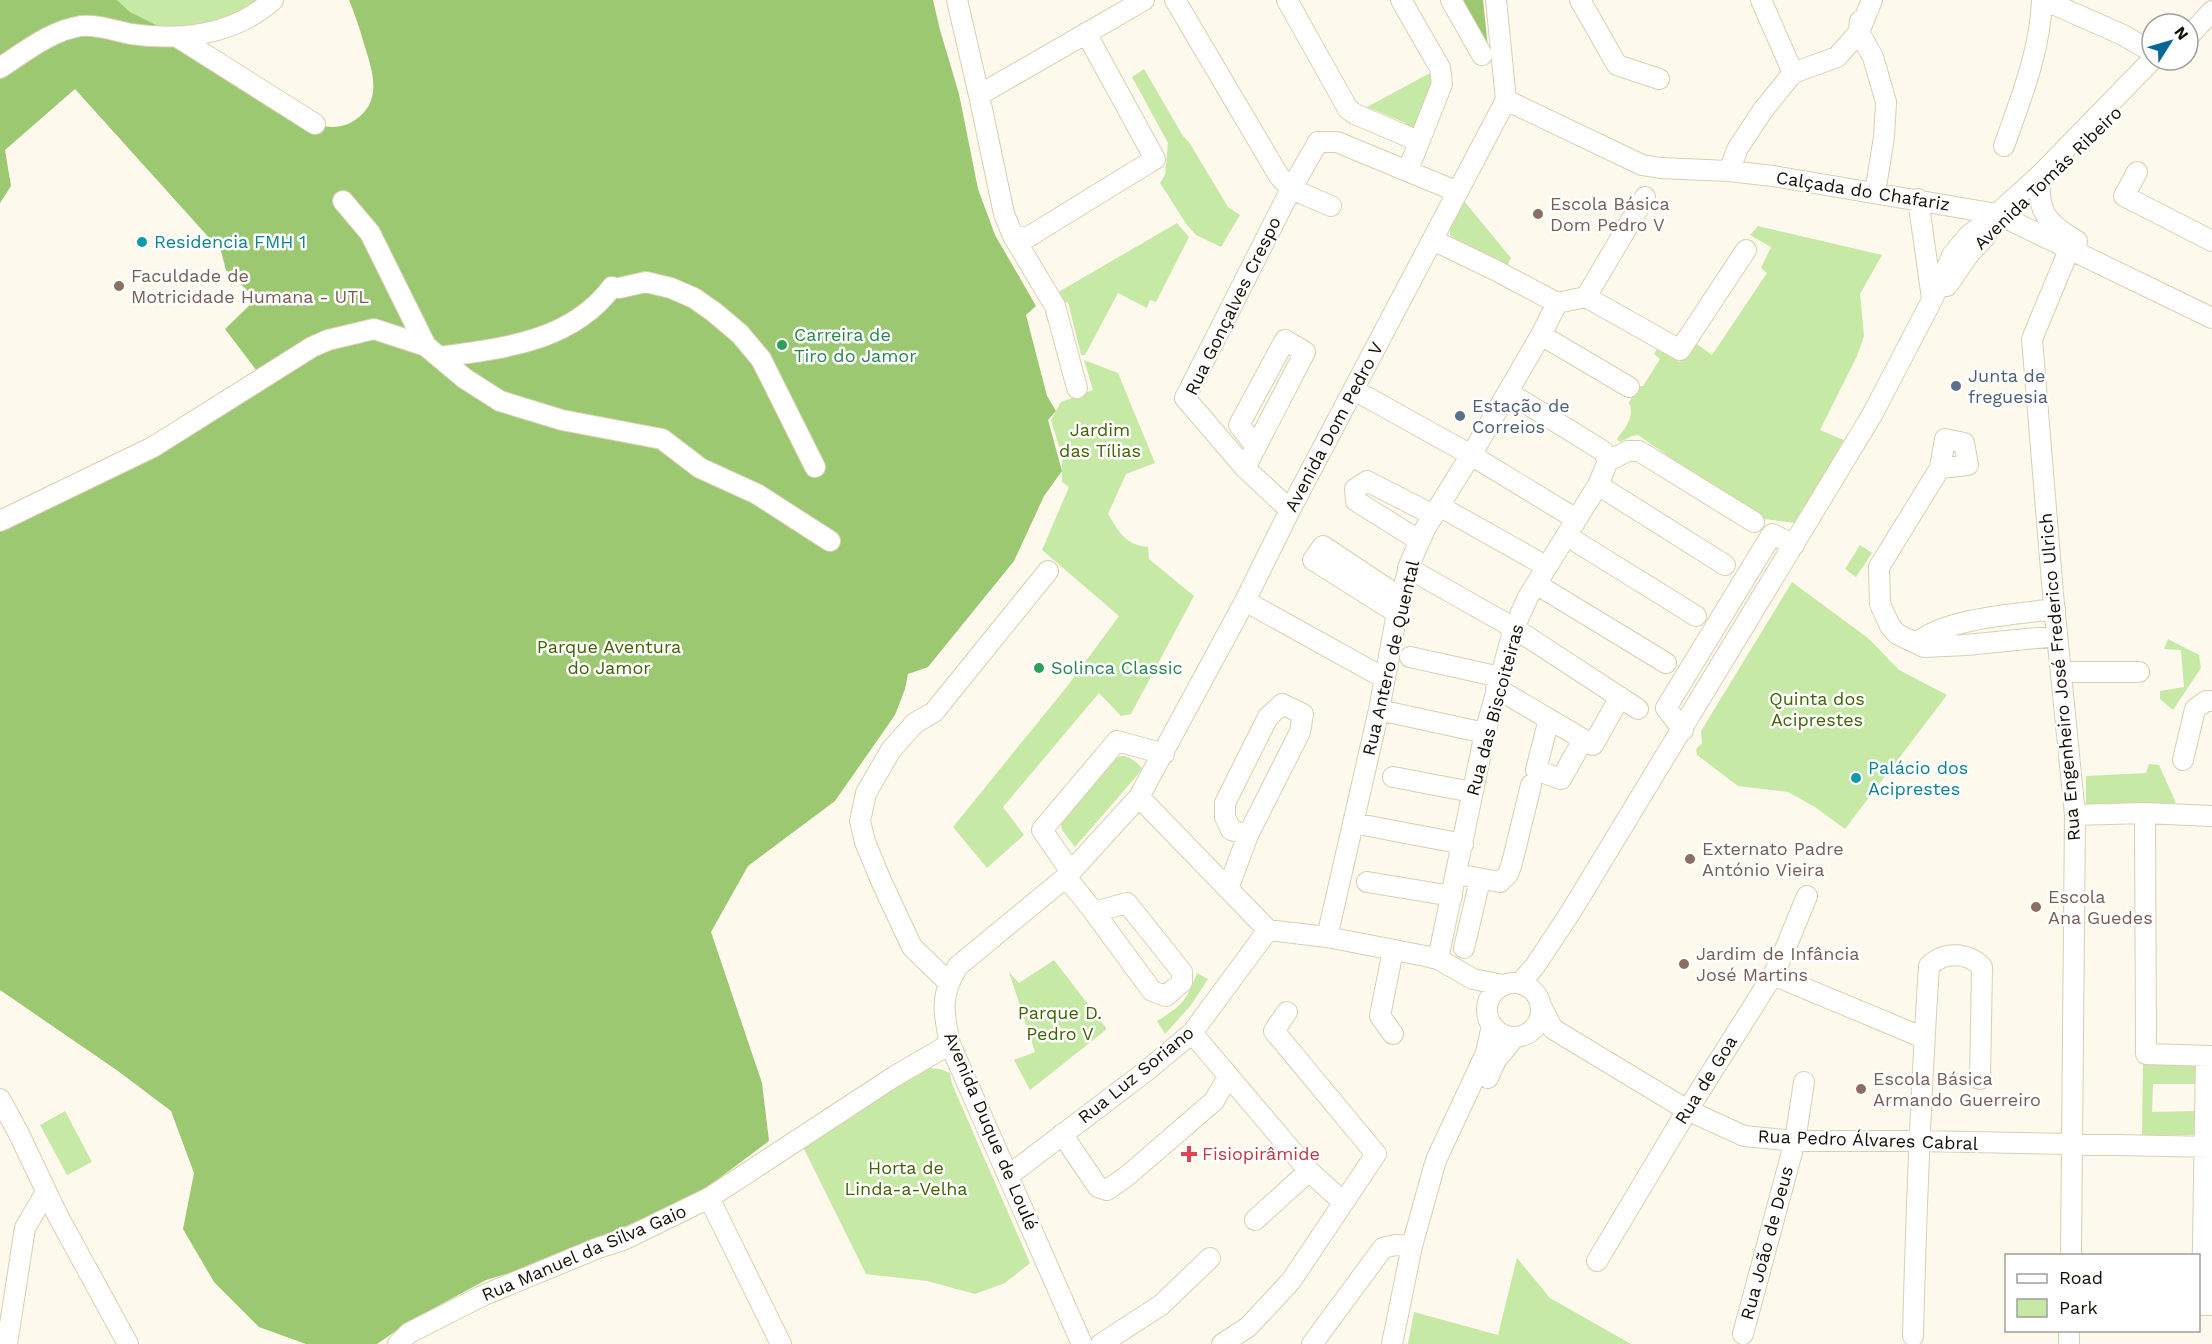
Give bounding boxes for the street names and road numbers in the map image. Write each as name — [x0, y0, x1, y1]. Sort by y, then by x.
street label: Avenida Tomás Ribeiro — [1969, 102, 2126, 254]
street label: Calçada do Chafariz — [1775, 166, 1952, 215]
street label: Rua Gonçalves Crespo — [1180, 213, 1285, 398]
street label: Avenida Dom Pedro V — [1280, 338, 1387, 515]
street label: Rua Engenheiro José Frederico Ulrich — [2035, 512, 2084, 842]
street label: Rua Antero de Quental — [1358, 558, 1423, 758]
street label: Rua das Biscoiteiras — [1461, 622, 1528, 798]
street label: Rua Luz Soriano — [1074, 1022, 1198, 1128]
street label: Avenida Duque de Loulé — [940, 1029, 1043, 1233]
street label: Rua de Goa — [1670, 1032, 1741, 1128]
street label: Rua Pedro Álvares Cabral — [1757, 1125, 1979, 1154]
street label: Rua João de Deus — [1736, 1164, 1797, 1322]
street label: Rua Manuel da Silva Gaio — [478, 1200, 689, 1305]

